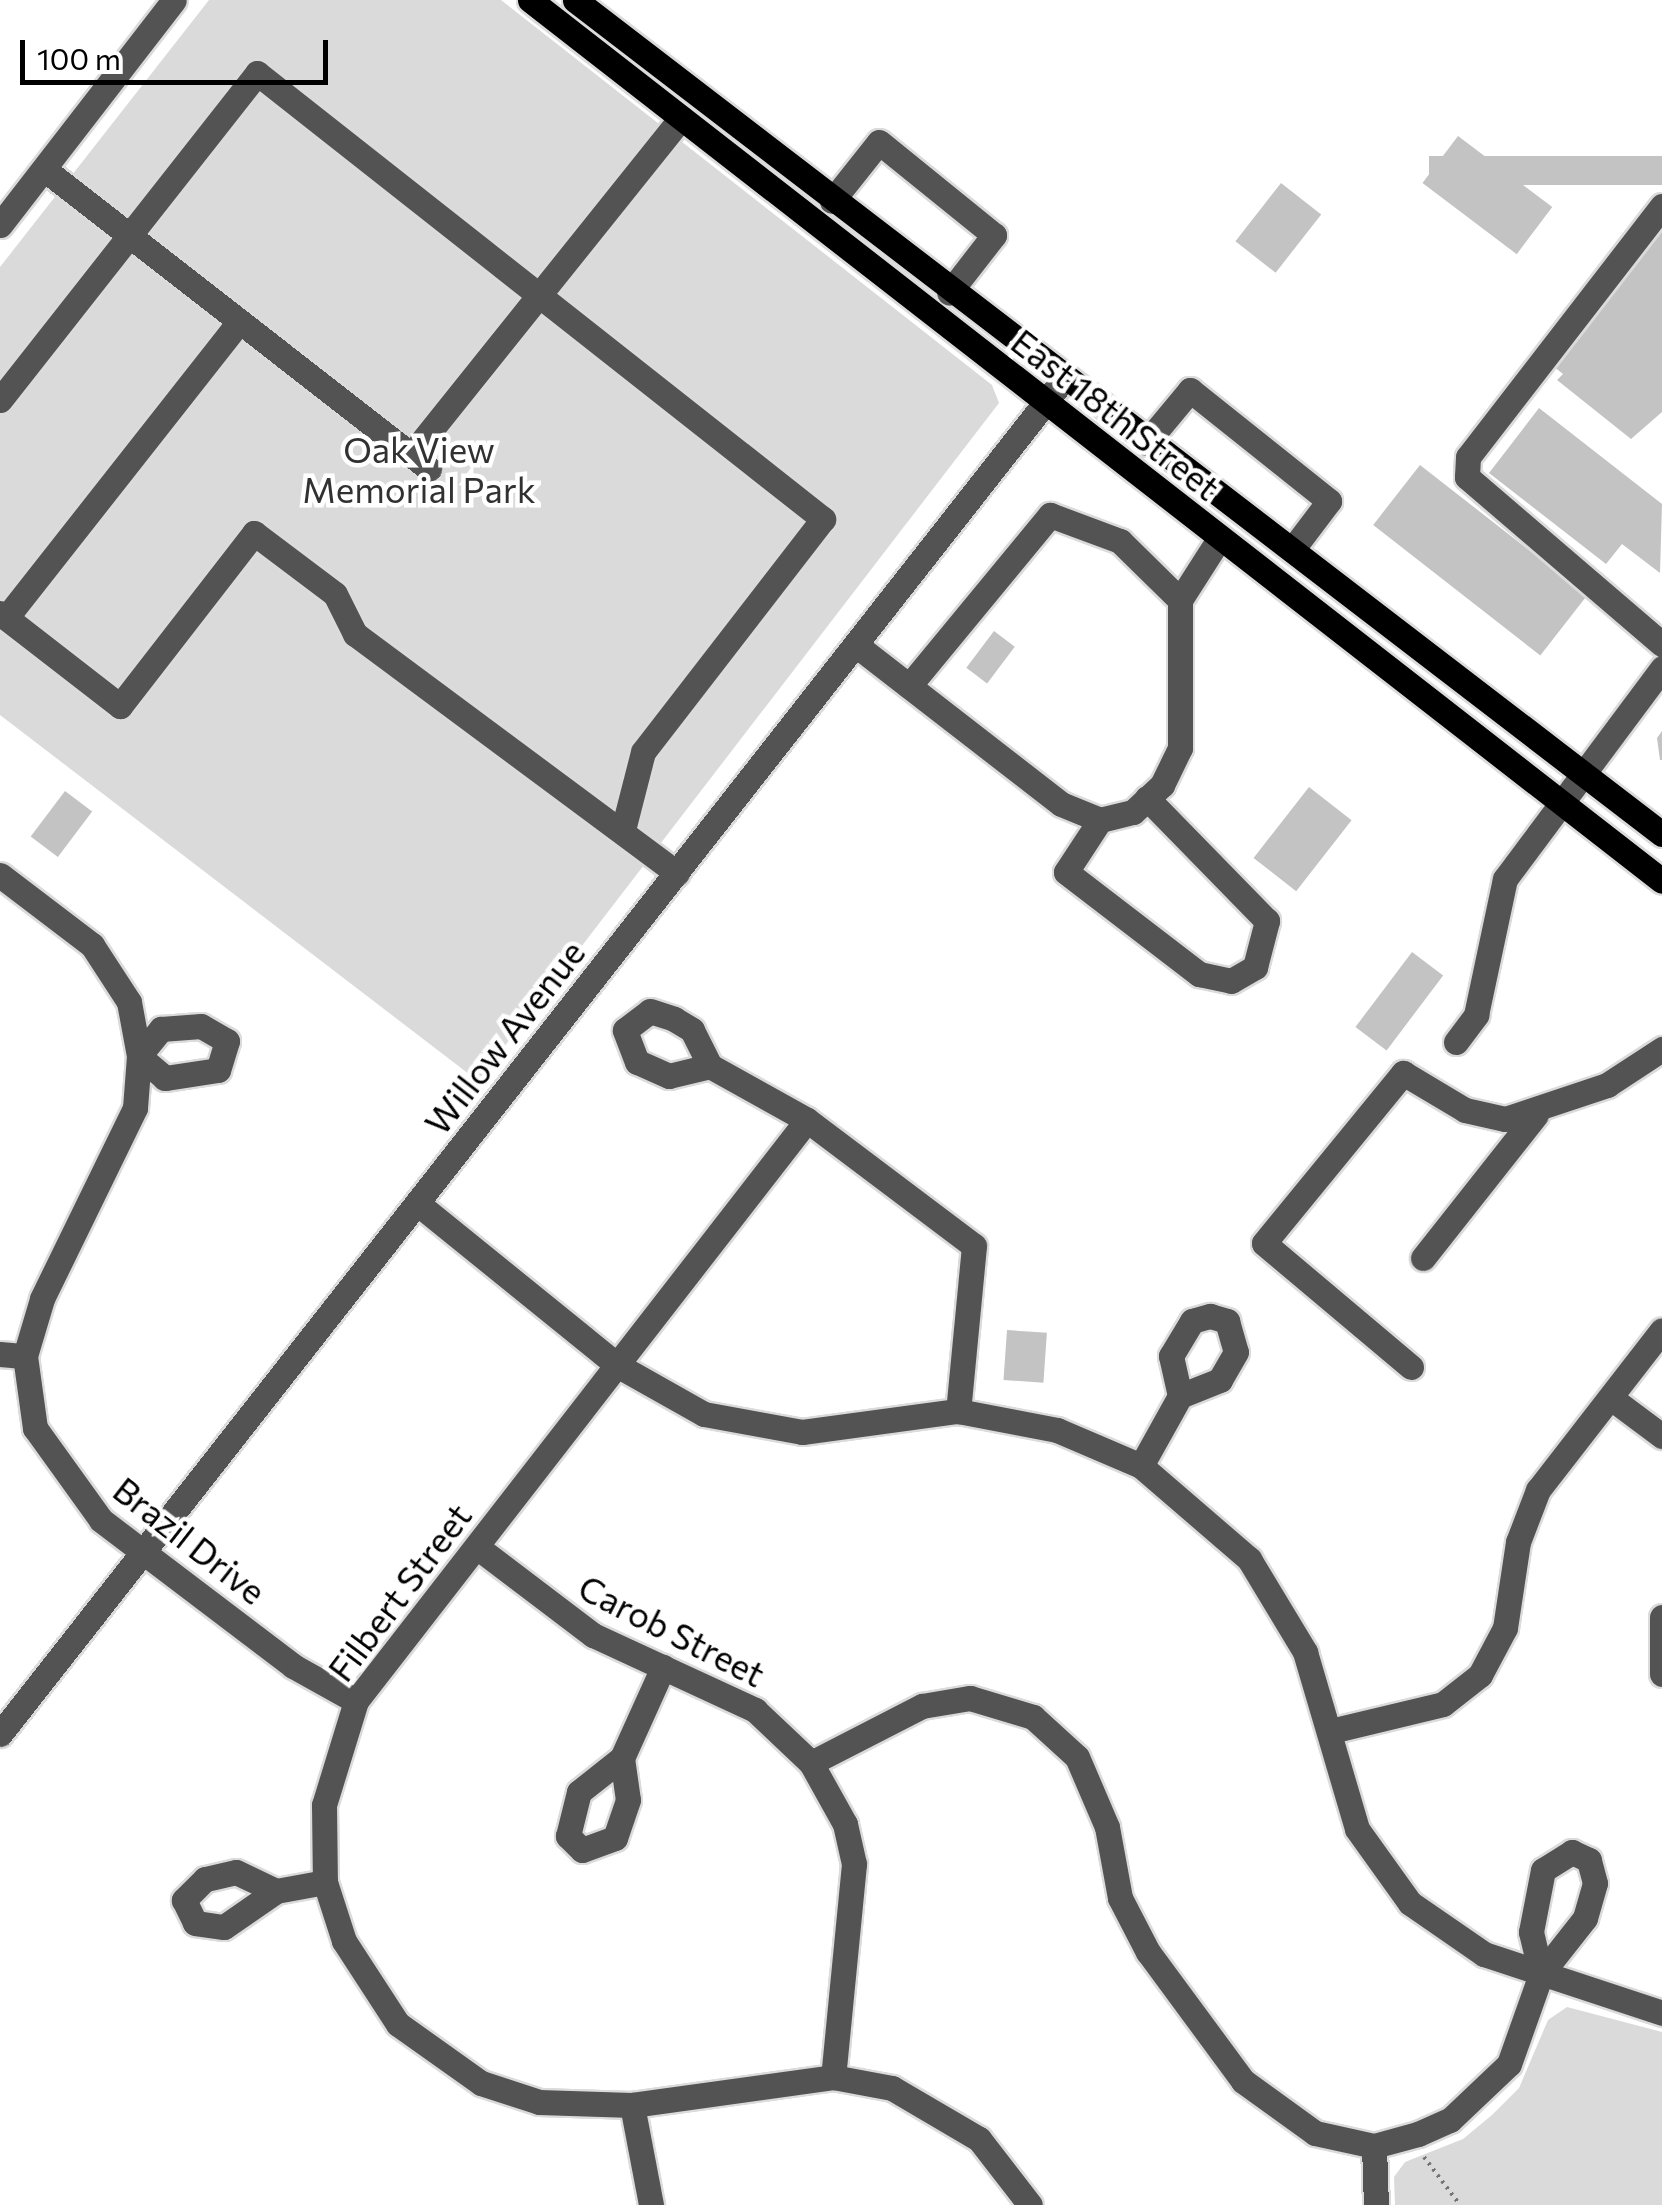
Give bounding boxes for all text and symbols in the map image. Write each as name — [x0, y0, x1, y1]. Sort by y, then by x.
scale bar — [25, 20, 332, 82]
text: 100 m — [37, 39, 121, 76]
street label: East 18th Street — [1004, 320, 1228, 508]
park label: Oak View Memorial Park — [302, 428, 536, 510]
street label: Willow Avenue — [415, 932, 593, 1142]
street label: Brazil Drive — [106, 1468, 274, 1612]
street label: Filbert Street — [319, 1495, 479, 1689]
street label: Carob Street — [572, 1565, 772, 1695]

